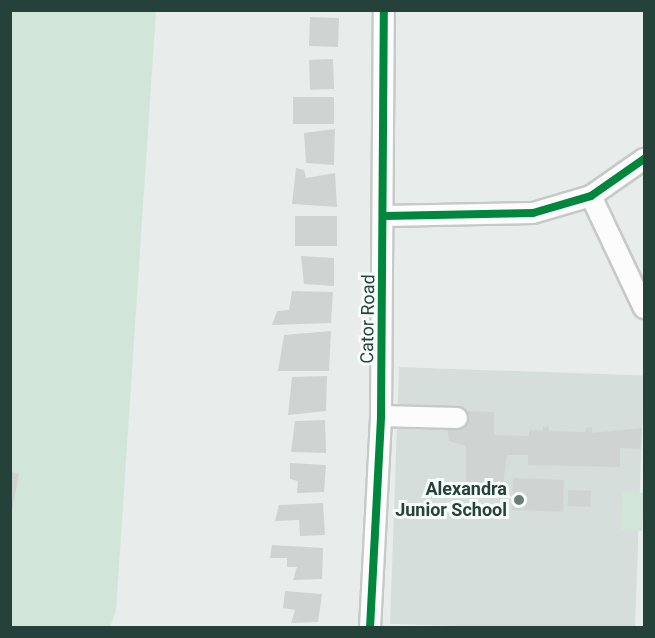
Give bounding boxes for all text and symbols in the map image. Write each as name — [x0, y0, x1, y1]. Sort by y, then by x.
street label: Cator Road — [356, 274, 380, 364]
place label: Alexandra Junior School — [395, 479, 507, 522]
marker: Alexandra Junior School — [512, 493, 526, 507]

